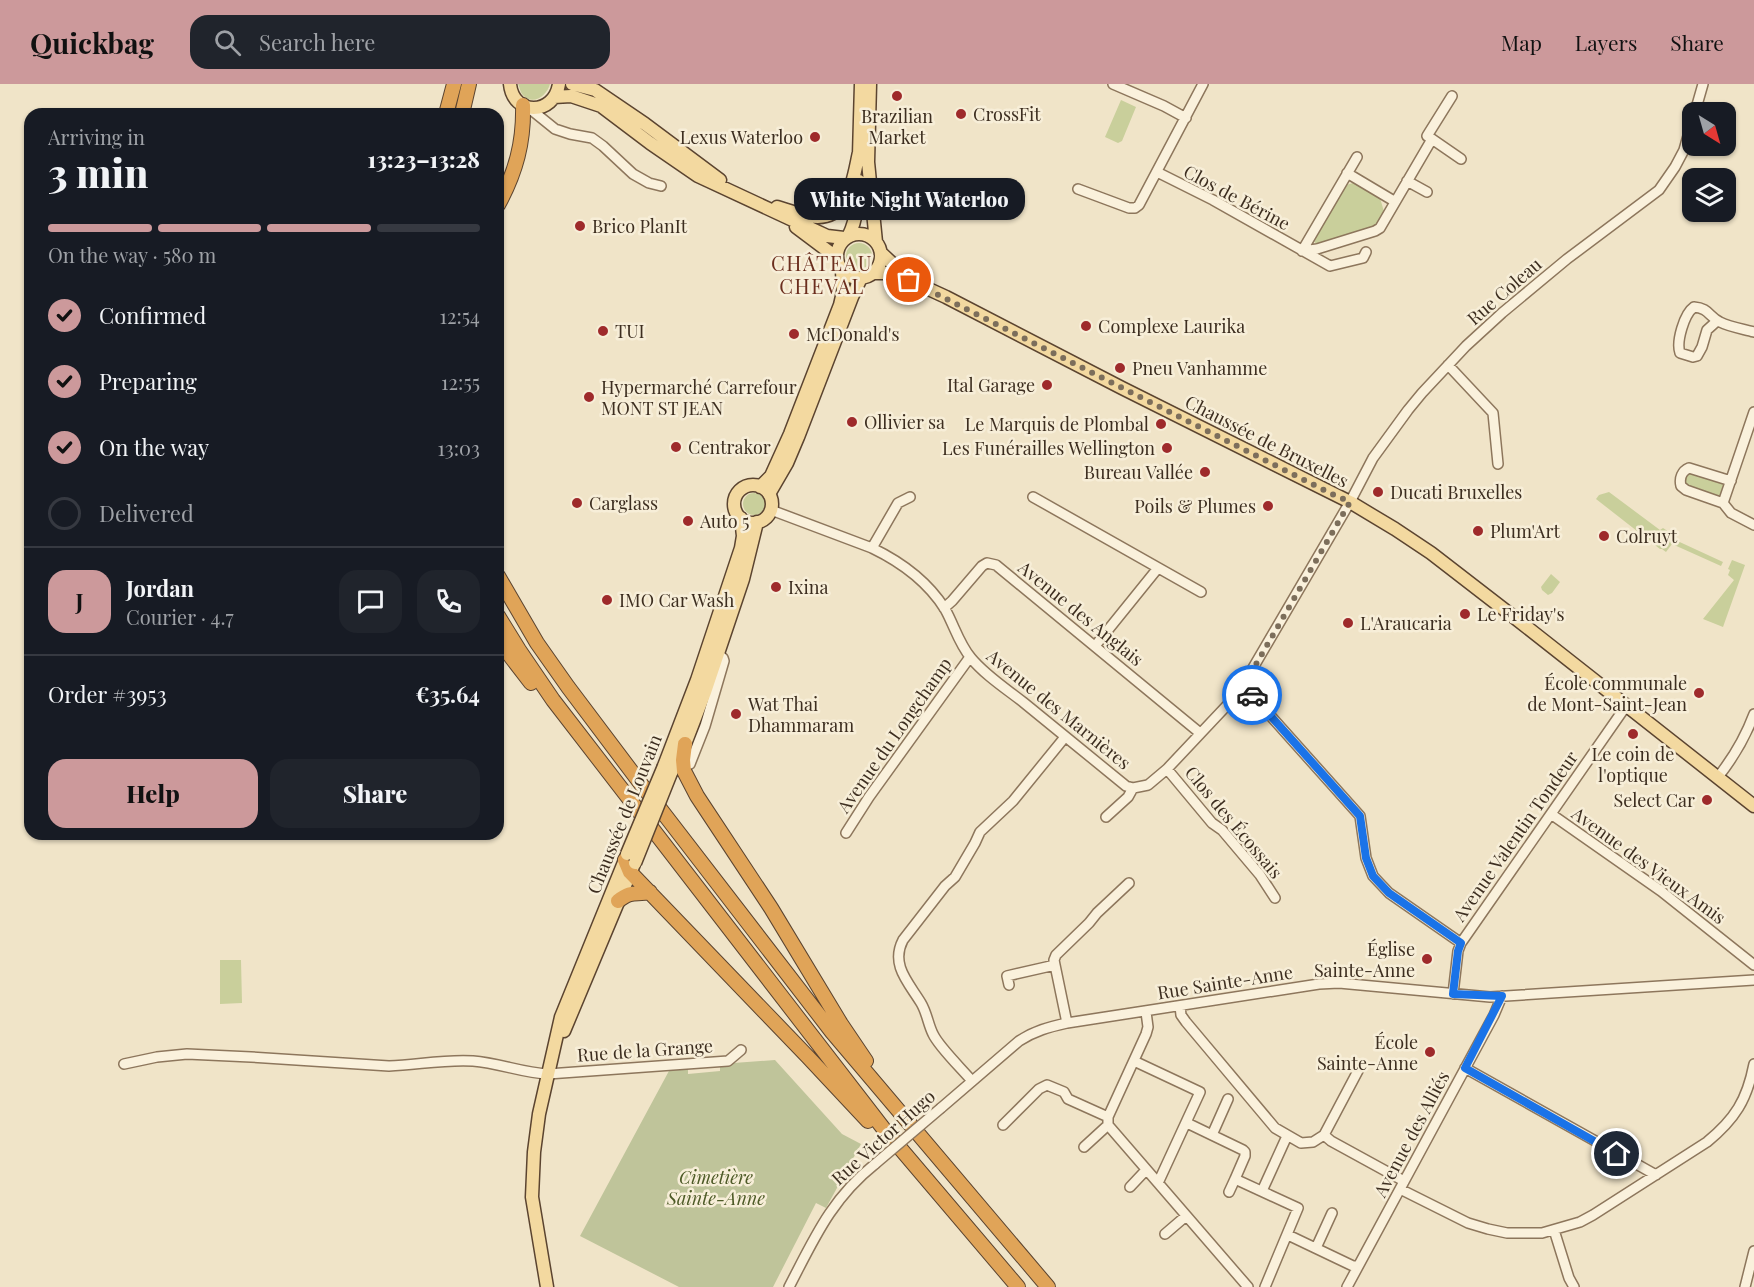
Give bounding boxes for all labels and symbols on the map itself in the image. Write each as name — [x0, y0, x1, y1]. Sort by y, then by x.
marker: Brazilian Market — [890, 89, 904, 103]
place label: CrossFit — [973, 102, 1041, 126]
north arrow — [1682, 102, 1736, 156]
place label: Brazilian Market — [861, 104, 933, 149]
marker: CrossFit — [954, 107, 968, 121]
place label: Lexus Waterloo — [680, 125, 803, 149]
marker: Lexus Waterloo — [808, 130, 822, 144]
street label: Clos de Bérine — [1180, 159, 1294, 235]
callout: White Night Waterloo — [794, 178, 1024, 220]
place label: Brico PlanIt — [592, 214, 688, 238]
marker: Brico PlanIt — [573, 219, 587, 233]
district label: CHÂTEAU CHEVAL — [771, 249, 873, 299]
street label: Rue Coleau — [1462, 252, 1547, 330]
pin — [883, 254, 934, 305]
place label: Complexe Laurika — [1098, 314, 1245, 338]
place label: TUI — [615, 319, 645, 343]
marker: Complexe Laurika — [1079, 319, 1093, 333]
place label: McDonald's — [806, 322, 900, 346]
marker: TUI — [596, 324, 610, 338]
marker: McDonald's — [787, 327, 801, 341]
place label: Pneu Vanhamme — [1132, 356, 1267, 380]
marker: Pneu Vanhamme — [1113, 361, 1127, 375]
place label: Ital Garage — [947, 373, 1035, 397]
place label: Hypermarché Carrefour MONT ST JEAN — [601, 375, 797, 420]
marker: Ital Garage — [1040, 378, 1054, 392]
street label: Chaussée de Bruxelles — [1181, 389, 1353, 493]
marker: Hypermarché Carrefour MONT ST JEAN — [582, 390, 596, 404]
place label: Ollivier sa — [864, 410, 945, 434]
place label: Le Marquis de Plombal — [965, 412, 1149, 436]
marker: Ollivier sa — [845, 415, 859, 429]
marker: Le Marquis de Plombal — [1154, 417, 1168, 431]
place label: Centrakor — [688, 435, 771, 459]
place label: Les Funérailles Wellington — [942, 436, 1155, 460]
marker: Centrakor — [669, 440, 683, 454]
marker: Les Funérailles Wellington — [1160, 441, 1174, 455]
place label: Bureau Vallée — [1084, 460, 1193, 484]
marker: Bureau Vallée — [1198, 465, 1212, 479]
place label: Ducati Bruxelles — [1390, 480, 1522, 504]
marker: Ducati Bruxelles — [1371, 485, 1385, 499]
place label: Carglass — [589, 491, 658, 515]
place label: Poils & Plumes — [1134, 494, 1256, 518]
marker: Carglass — [570, 496, 584, 510]
marker: Poils & Plumes — [1261, 499, 1275, 513]
place label: Auto 5 — [699, 509, 749, 533]
marker: Auto 5 — [681, 514, 695, 528]
place label: Plum'Art — [1490, 519, 1560, 543]
marker: Plum'Art — [1471, 524, 1485, 538]
place label: Colruyt — [1616, 524, 1678, 548]
marker: Colruyt — [1597, 529, 1611, 543]
street label: Avenue des Anglais — [1013, 555, 1148, 671]
place label: Ixina — [788, 575, 828, 599]
marker: Ixina — [769, 580, 783, 594]
place label: IMO Car Wash — [619, 588, 735, 612]
marker: IMO Car Wash — [600, 593, 614, 607]
place label: Le Friday's — [1477, 602, 1565, 626]
marker: Le Friday's — [1458, 607, 1472, 621]
place label: L'Araucaria — [1360, 611, 1452, 635]
marker: L'Araucaria — [1341, 616, 1355, 630]
street label: Avenue des Marnières — [981, 643, 1136, 774]
street label: Avenue du Longchamp — [831, 653, 957, 818]
courier — [1222, 665, 1282, 725]
place label: École communale de Mont-Saint-Jean — [1527, 671, 1687, 716]
marker: École communale de Mont-Saint-Jean — [1692, 686, 1706, 700]
place label: Wat Thai Dhammaram — [747, 692, 854, 737]
marker: Wat Thai Dhammaram — [729, 707, 743, 721]
marker: Le coin de l'optique — [1626, 727, 1640, 741]
street label: Chaussée de Louvain — [581, 731, 667, 897]
place label: Le coin de l'optique — [1592, 742, 1674, 787]
street label: Avenue Valentin Tondeur — [1446, 746, 1583, 927]
street label: Clos des Écossais — [1180, 761, 1288, 883]
place label: Select Car — [1613, 788, 1695, 812]
marker: Select Car — [1700, 793, 1714, 807]
street label: Avenue des Vieux Amis — [1566, 800, 1731, 929]
place label: Église Sainte-Anne — [1314, 937, 1415, 982]
marker: Église Sainte-Anne — [1420, 952, 1434, 966]
street label: Rue Sainte-Anne — [1156, 959, 1294, 1005]
place label: École Sainte-Anne — [1317, 1030, 1418, 1075]
street label: Rue de la Grange — [576, 1033, 714, 1067]
marker: École Sainte-Anne — [1423, 1045, 1437, 1059]
street label: Avenue des Alliés — [1367, 1067, 1454, 1202]
street label: Rue Victor Hugo — [826, 1084, 940, 1190]
pin — [1591, 1128, 1642, 1179]
park label: Cimetière Sainte-Anne — [666, 1165, 765, 1210]

